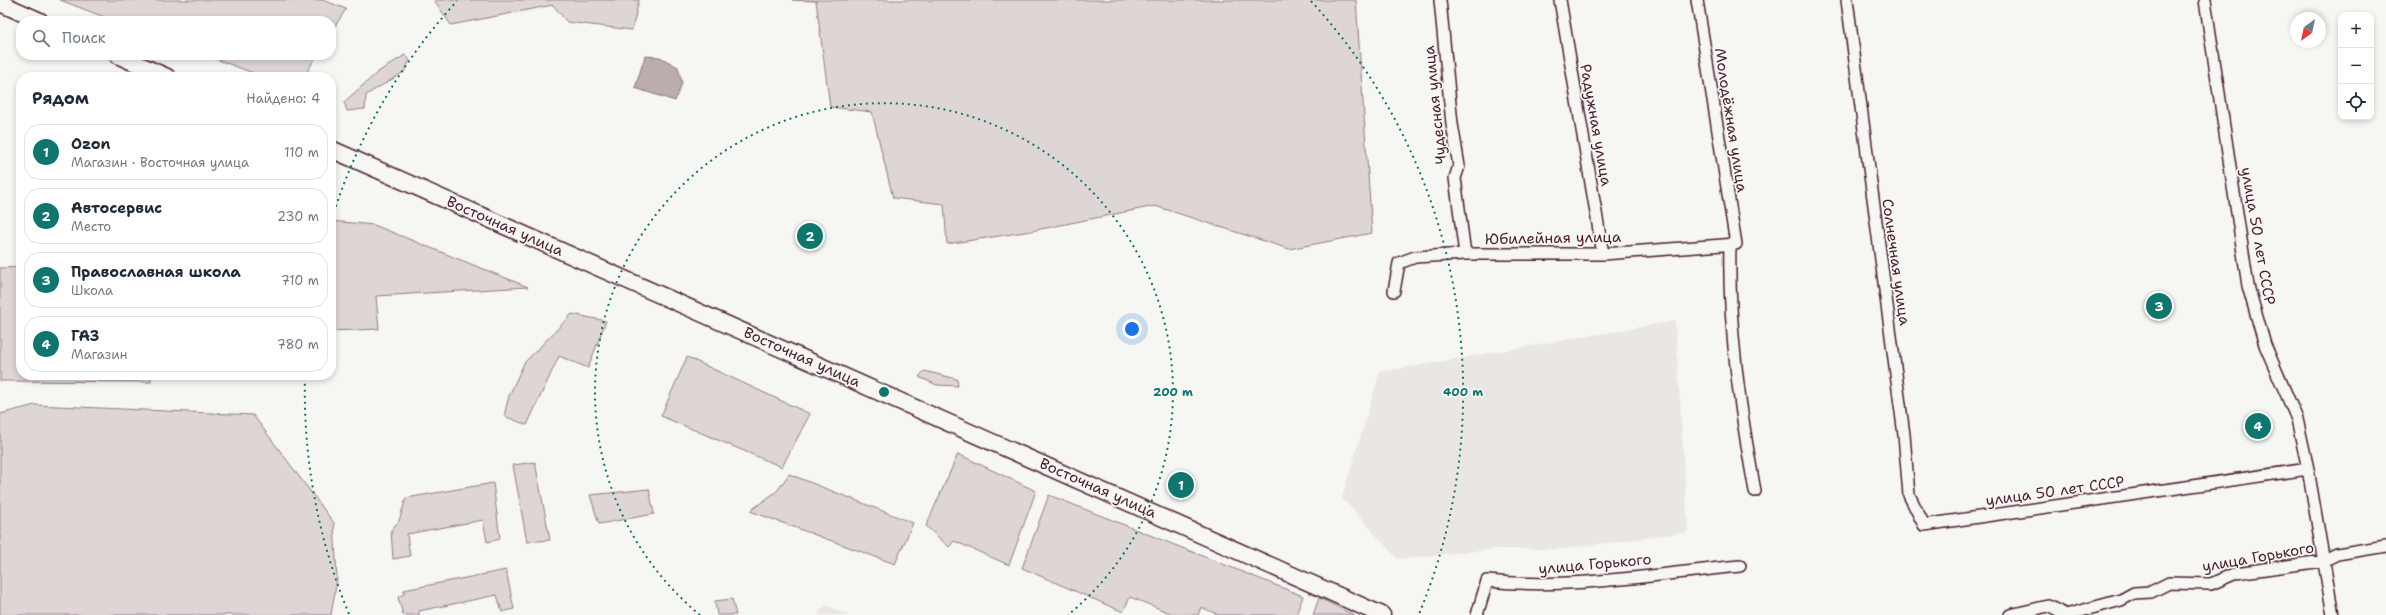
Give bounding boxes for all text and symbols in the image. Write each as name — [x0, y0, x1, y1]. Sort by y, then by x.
north arrow — [2290, 12, 2326, 48]
map controls — [2338, 12, 2374, 120]
button: + — [2338, 12, 2374, 48]
search box — [16, 16, 336, 60]
icon: search — [30, 27, 52, 49]
text: Поиск — [62, 28, 106, 48]
street label: Чудесная улица — [1419, 44, 1451, 165]
street label: Молодёжная улица — [1710, 46, 1752, 194]
button: − — [2338, 48, 2374, 84]
street label: Радужная улица — [1575, 62, 1617, 188]
button: locate — [2338, 84, 2374, 120]
text: Рядом — [32, 87, 89, 109]
text: Найдено: 4 — [246, 90, 320, 107]
text: Ozon — [71, 134, 111, 154]
text: 1 — [43, 144, 49, 161]
text: 110 m — [284, 144, 319, 161]
text: Магазин · Восточная улица — [71, 154, 249, 171]
street label: улица 50 лет СССР — [2236, 166, 2280, 307]
street label: Восточная улица — [443, 191, 567, 261]
street label: Солнечная улица — [1877, 197, 1915, 327]
text: Автосервис — [71, 198, 162, 218]
text: 2 — [41, 208, 51, 225]
text: 230 m — [277, 208, 319, 225]
text: Место — [71, 218, 111, 235]
pin: 2 — [797, 221, 823, 251]
street label: Юбилейная улица — [1485, 227, 1622, 249]
text: Православная школа — [71, 262, 241, 282]
text: 3 — [41, 272, 51, 289]
text: 710 m — [281, 272, 319, 289]
text: Школа — [71, 282, 113, 299]
pin: 3 — [2146, 291, 2172, 321]
your location — [1122, 319, 1142, 339]
street label: Восточная улица — [740, 322, 864, 392]
text: ГАЗ — [71, 326, 99, 346]
text: 4 — [41, 336, 51, 353]
text: 780 m — [277, 336, 319, 353]
text: Магазин — [71, 346, 127, 363]
text: 200 m — [1153, 384, 1193, 400]
text: 400 m — [1443, 384, 1483, 400]
centre of rings — [877, 385, 891, 399]
pin: 4 — [2245, 411, 2271, 441]
street label: Восточная улица — [1036, 453, 1160, 523]
pin: 1 — [1168, 470, 1194, 500]
street label: улица 50 лет СССР — [1985, 471, 2126, 511]
street label: улица Горького — [2201, 537, 2315, 577]
street label: улица Горького — [1538, 549, 1652, 579]

